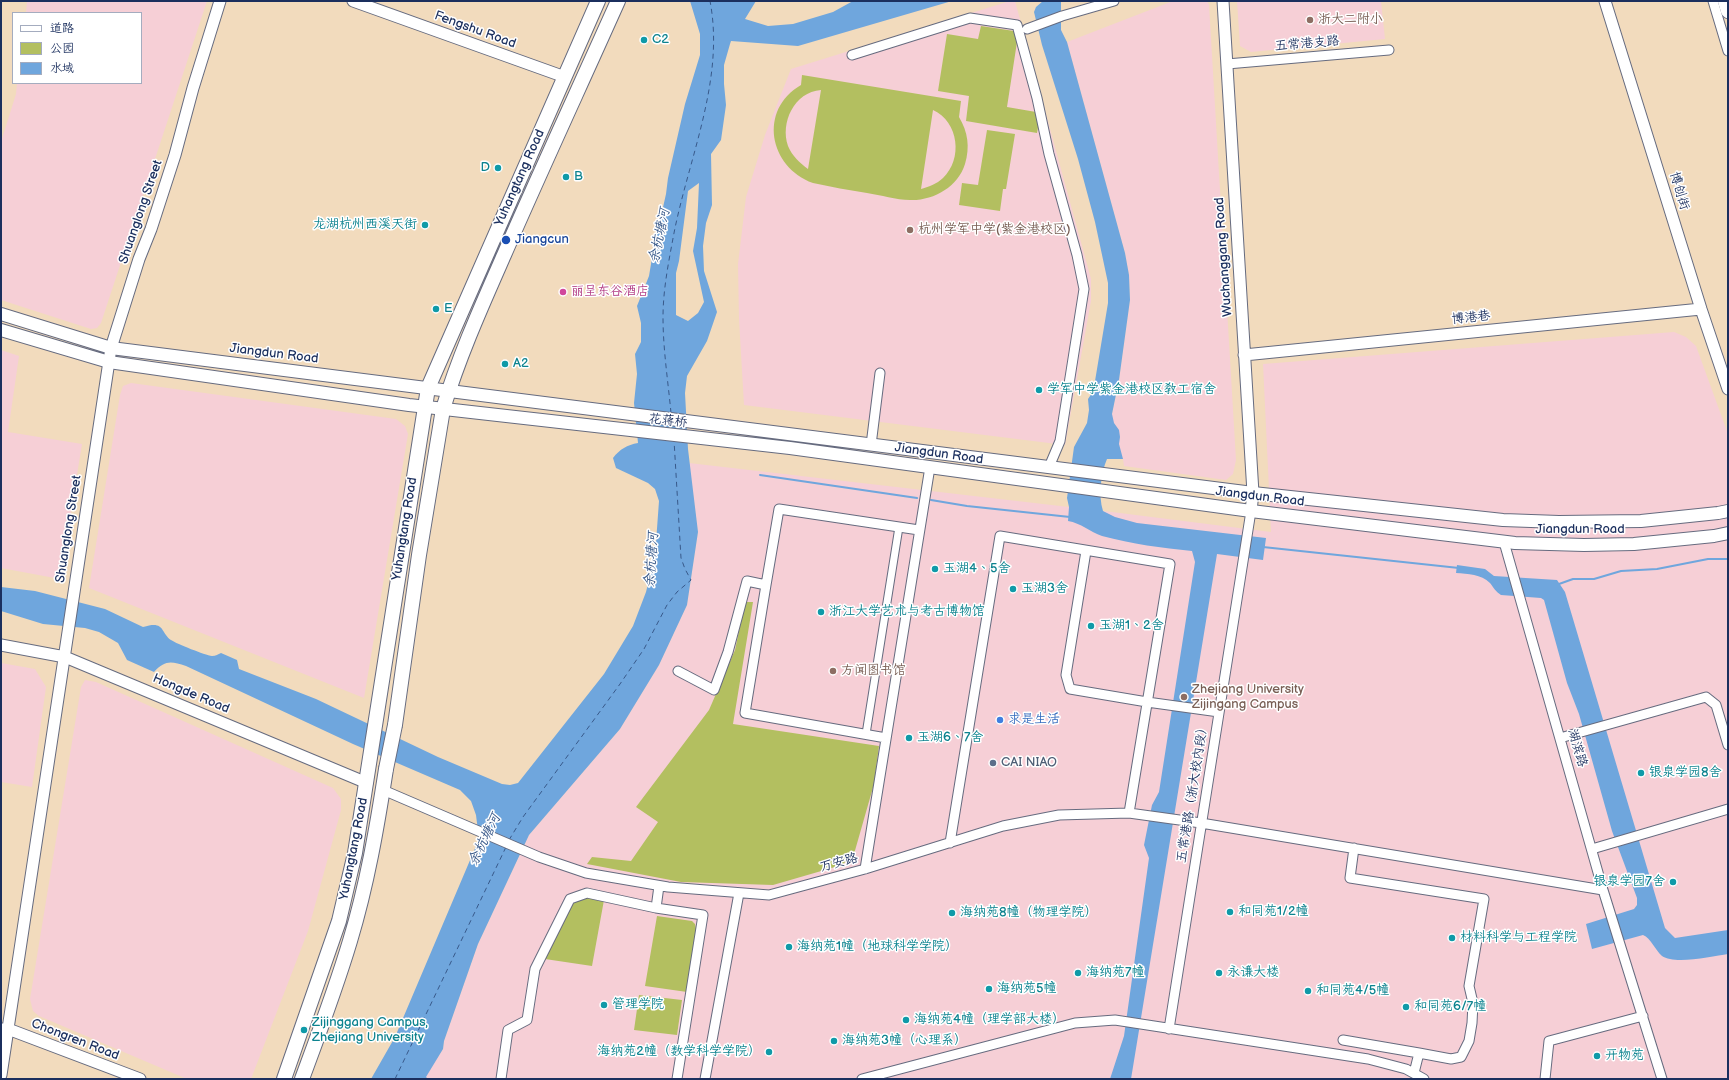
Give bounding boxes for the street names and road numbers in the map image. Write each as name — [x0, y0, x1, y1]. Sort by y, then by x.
street label: Fengshu Road — [432, 8, 518, 52]
street label: 五常港支路 — [1274, 33, 1340, 55]
street label: Yuhangtang Road — [492, 127, 548, 229]
street label: Shuanglong Street — [116, 158, 166, 266]
street label: 博创街 — [1666, 170, 1692, 212]
street label: Wuchanggang Road — [1212, 197, 1236, 317]
street label: 博港巷 — [1451, 308, 1491, 328]
street label: Jiangdun Road — [229, 341, 319, 367]
street label: 花蒋桥 — [648, 411, 688, 431]
street label: Jiangdun Road — [894, 440, 984, 468]
street label: Shuanglong Street — [53, 474, 85, 584]
street label: Yuhangtang Road — [389, 476, 421, 582]
street label: Jiangdun Road — [1215, 484, 1305, 510]
street label: Jiangdun Road — [1535, 522, 1625, 538]
street label: Hongde Road — [150, 671, 232, 717]
street label: 五常港路（浙大校内段） — [1174, 720, 1212, 864]
street label: 湖滨路 — [1564, 727, 1590, 769]
street label: Yuhangtang Road — [336, 796, 372, 902]
street label: 万安路 — [818, 850, 860, 876]
street label: Chongren Road — [29, 1016, 121, 1064]

